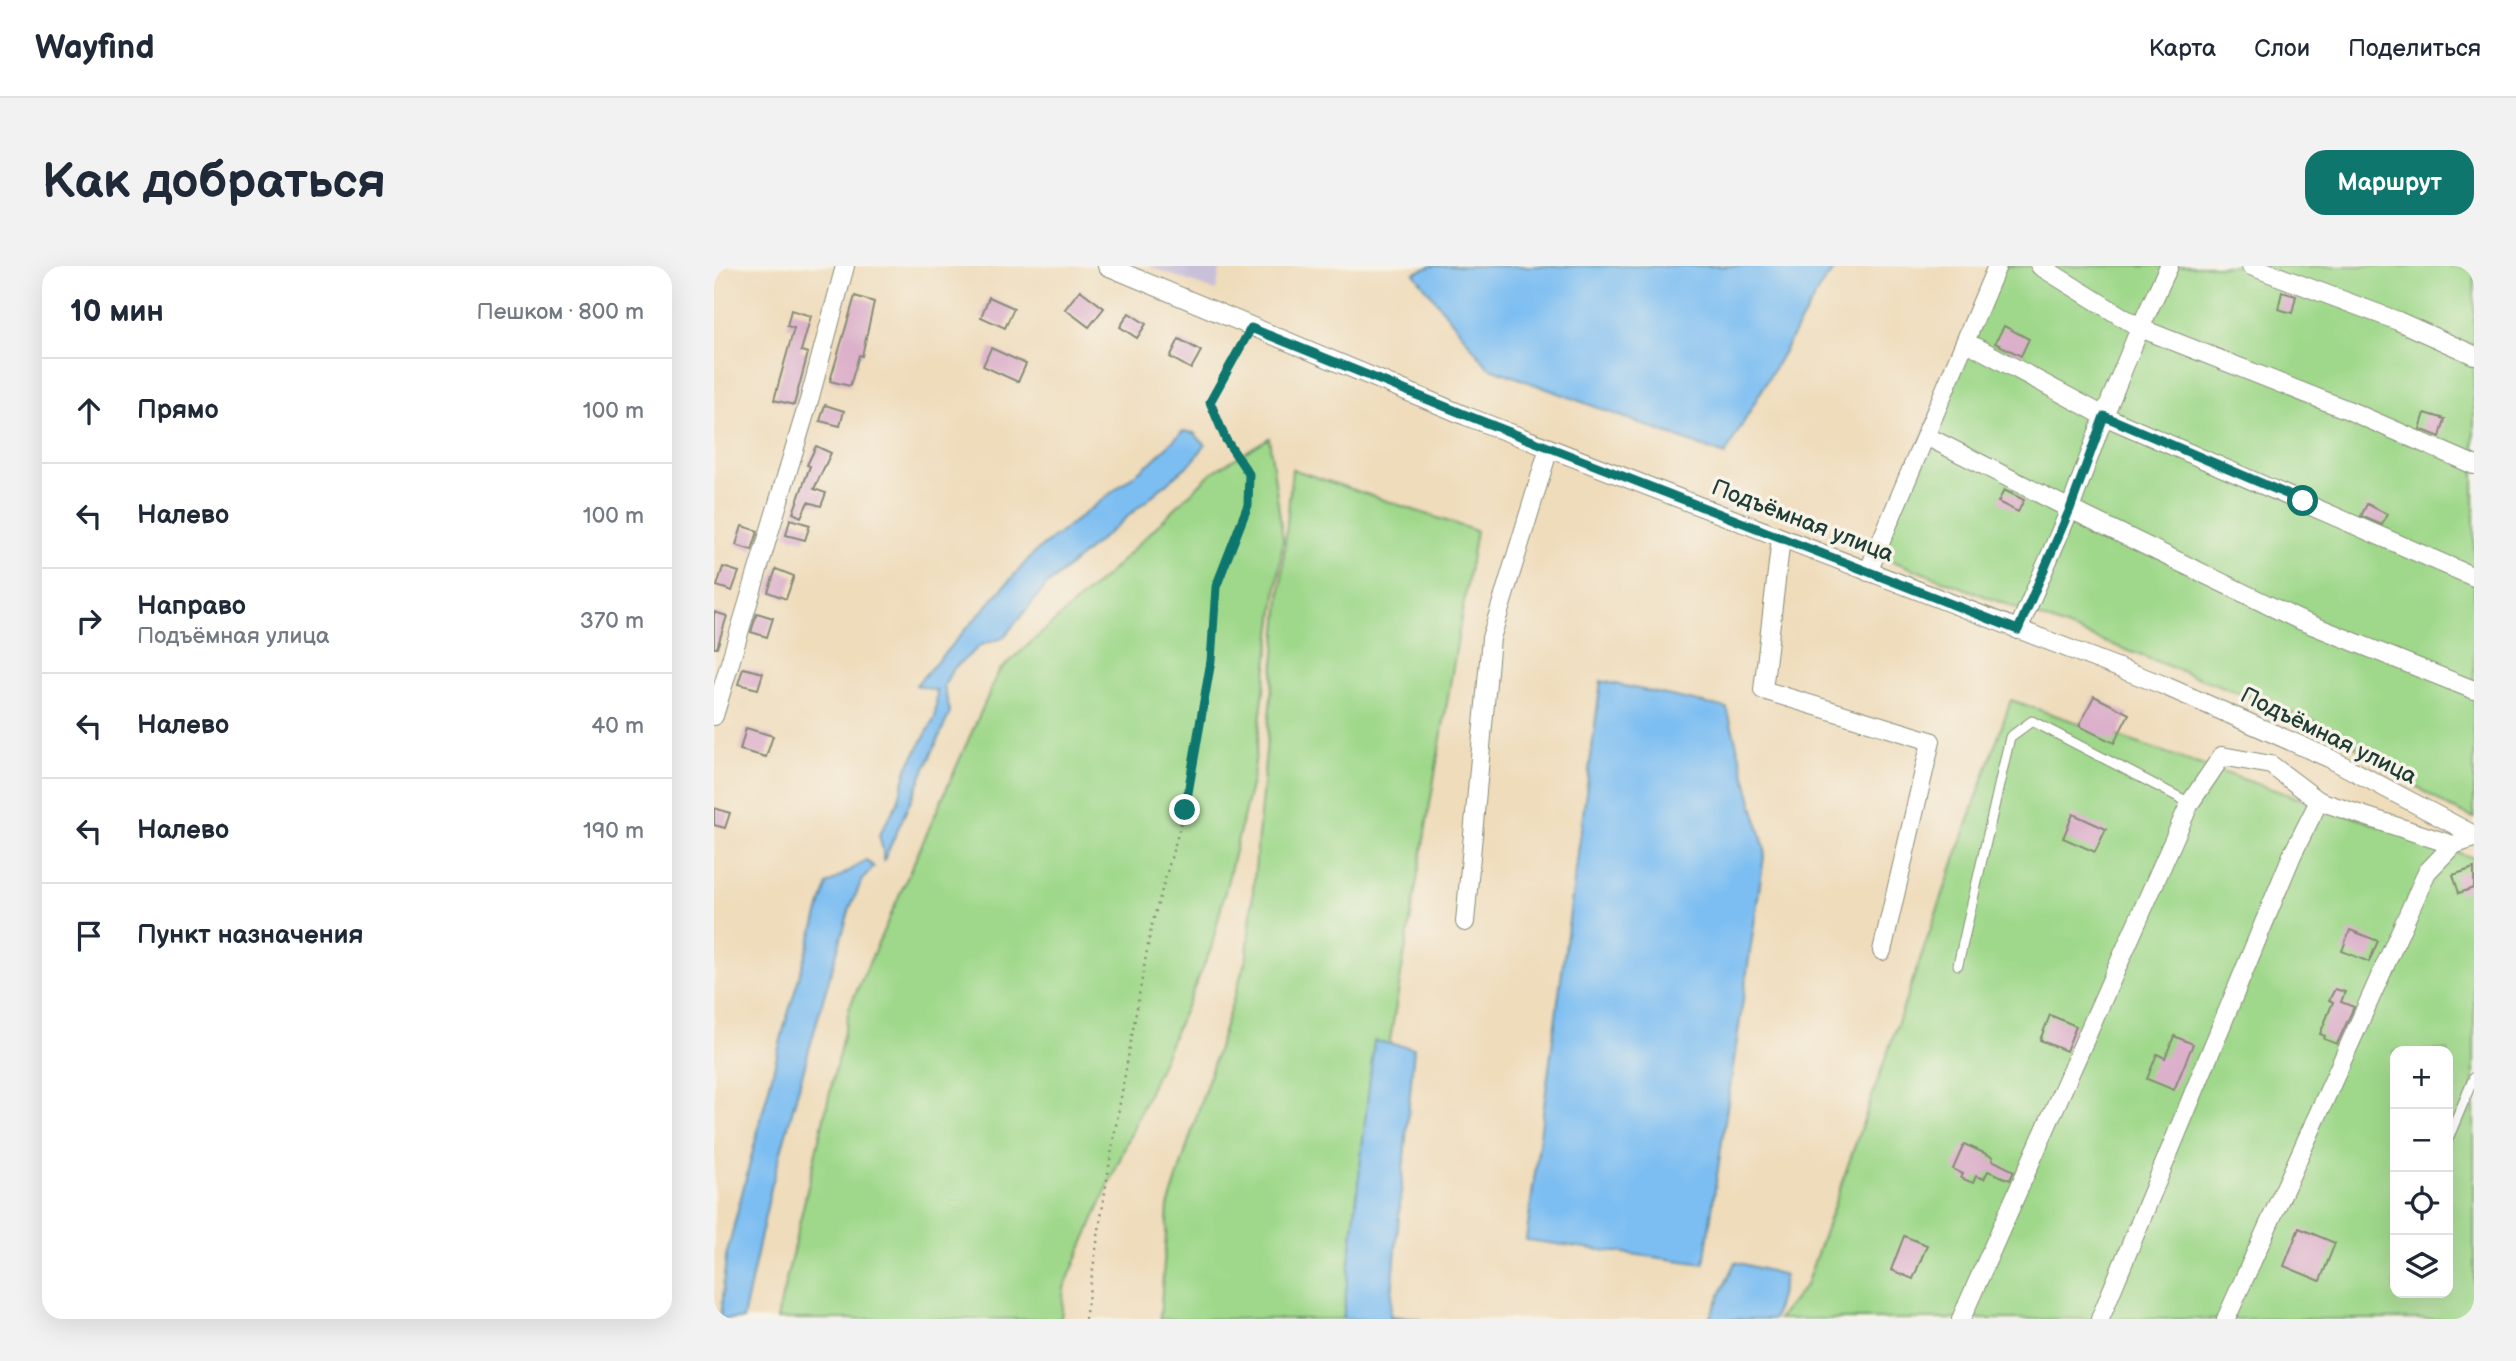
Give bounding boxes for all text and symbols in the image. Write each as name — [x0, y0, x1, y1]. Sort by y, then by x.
text: Wayfind — [35, 28, 154, 68]
text: Карта — [2149, 34, 2216, 63]
text: Слои — [2254, 34, 2310, 63]
text: Поделиться — [2348, 34, 2481, 63]
button: Маршрут — [2305, 150, 2474, 215]
text: Как добраться — [42, 153, 386, 212]
text: 10 мин — [70, 294, 164, 330]
text: Пешком · 800 m — [477, 298, 644, 326]
icon: ahead — [70, 392, 108, 430]
text: Прямо — [137, 395, 219, 426]
text: 100 m — [583, 397, 644, 425]
street label: Подъёмная улица — [1708, 473, 1898, 569]
route start — [2287, 485, 2318, 516]
icon: left — [70, 497, 108, 535]
text: Налево — [137, 500, 229, 531]
text: 100 m — [583, 502, 644, 530]
text: Направо — [137, 591, 246, 622]
icon: right — [70, 602, 108, 640]
text: 370 m — [580, 607, 644, 635]
text: Подъёмная улица — [137, 622, 330, 650]
street label: Подъёмная улица — [2236, 681, 2422, 791]
icon: left — [70, 707, 108, 745]
text: Налево — [137, 710, 229, 741]
text: 40 m — [591, 712, 644, 740]
route end — [1169, 794, 1200, 825]
icon: left — [70, 812, 108, 850]
text: Налево — [137, 815, 229, 846]
text: 190 m — [583, 817, 644, 845]
icon: arrive — [70, 917, 108, 955]
text: Пункт назначения — [137, 920, 363, 951]
map controls — [2390, 1046, 2453, 1298]
button: + — [2390, 1046, 2453, 1109]
button: − — [2390, 1109, 2453, 1172]
button: locate — [2390, 1172, 2453, 1235]
button: layers — [2390, 1235, 2453, 1298]

